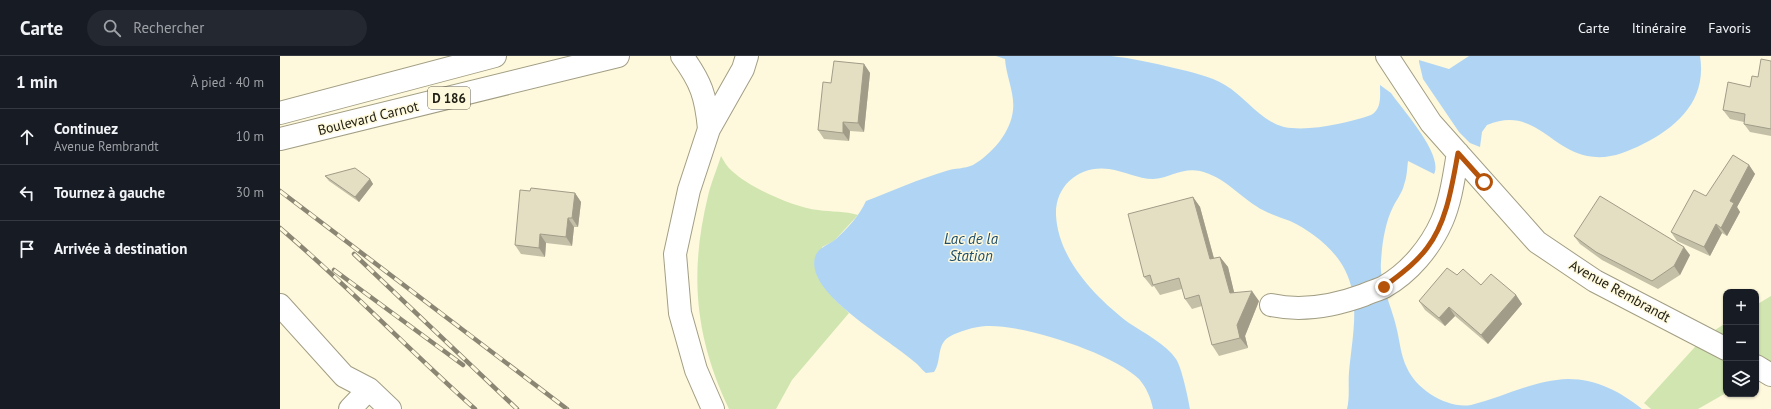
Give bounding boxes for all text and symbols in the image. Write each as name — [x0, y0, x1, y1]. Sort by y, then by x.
search box — [87, 10, 367, 46]
text: Carte — [20, 16, 63, 40]
icon: search — [101, 17, 123, 39]
text: Rechercher — [133, 18, 204, 37]
text: Carte — [1578, 19, 1610, 37]
text: Itinéraire — [1632, 19, 1686, 37]
text: Favoris — [1708, 19, 1751, 37]
text: 1 min — [16, 71, 57, 93]
text: À pied · 40 m — [191, 74, 264, 91]
road number: D 186 — [428, 87, 470, 109]
street label: Boulevard Carnot — [316, 97, 420, 139]
text: Continuez — [54, 119, 118, 138]
icon: ahead — [16, 126, 38, 148]
text: 10 m — [236, 128, 264, 145]
text: Avenue Rembrandt — [54, 138, 159, 155]
route start — [1475, 173, 1493, 191]
icon: left — [16, 182, 38, 204]
text: Tournez à gauche — [54, 183, 165, 202]
text: 30 m — [236, 184, 264, 201]
water label: Lac de la Station — [944, 229, 999, 265]
icon: arrive — [16, 238, 38, 260]
text: Arrivée à destination — [54, 239, 187, 258]
street label: Avenue Rembrandt — [1566, 256, 1674, 326]
route end — [1375, 278, 1393, 296]
map controls — [1723, 289, 1759, 397]
button: + — [1723, 289, 1759, 325]
button: − — [1723, 325, 1759, 361]
button: layers — [1723, 361, 1759, 397]

